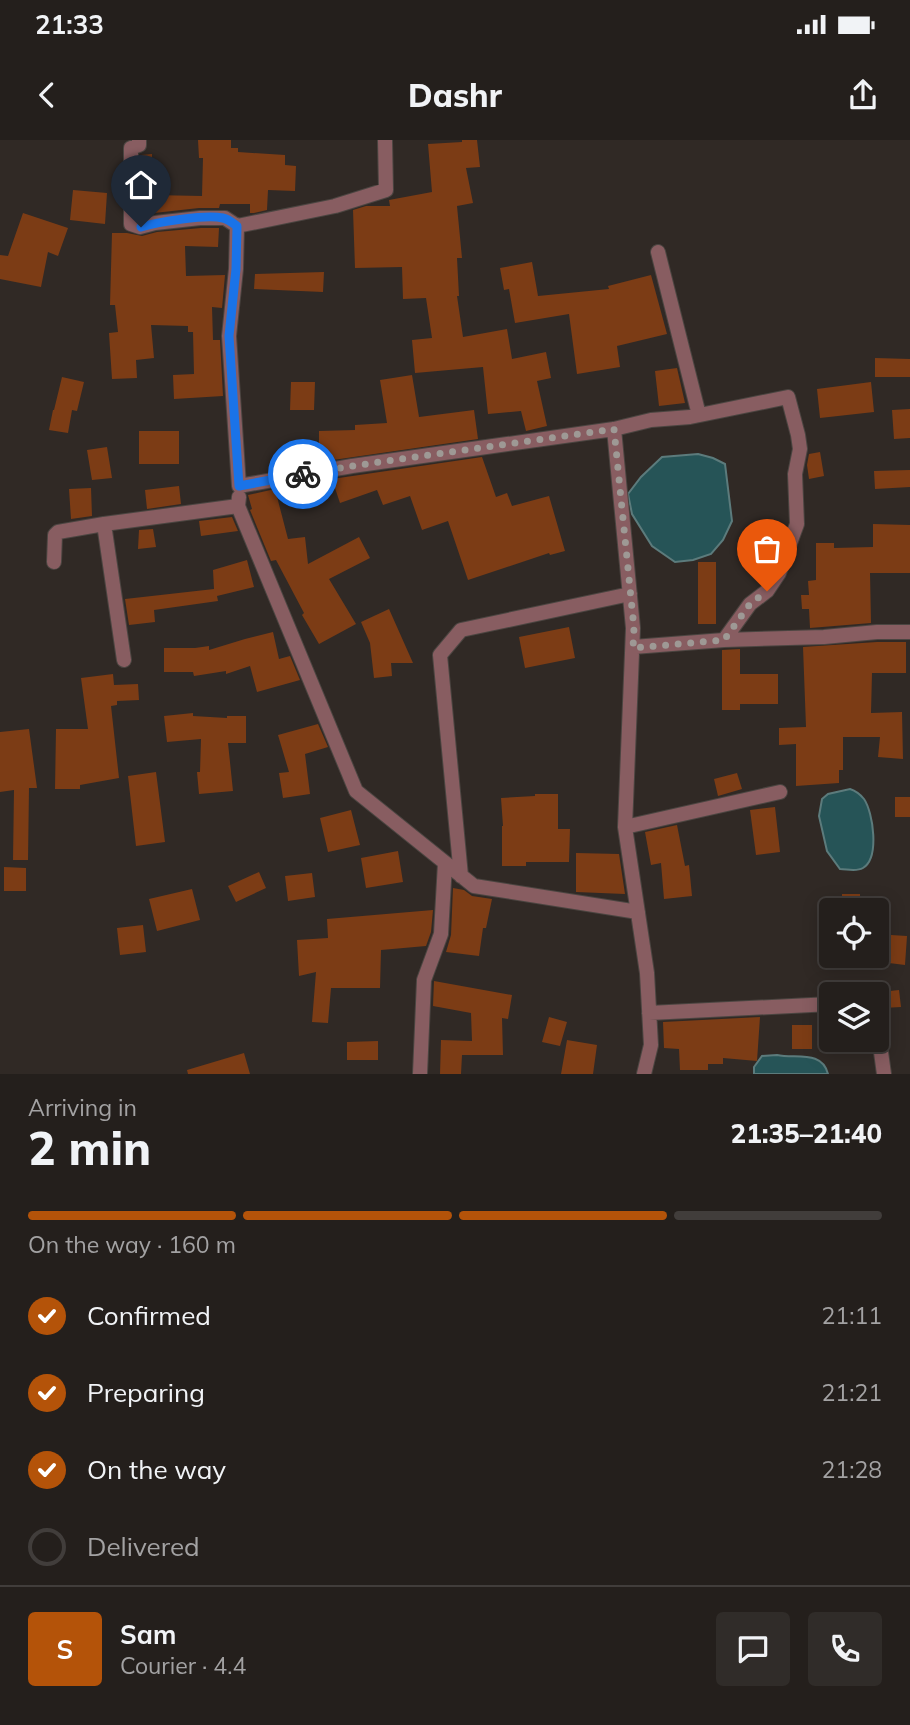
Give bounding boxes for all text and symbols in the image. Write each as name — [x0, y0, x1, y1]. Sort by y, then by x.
text: 21:33 — [35, 8, 104, 41]
text: Dashr — [408, 75, 502, 115]
icon: back — [28, 76, 66, 114]
icon: share — [844, 76, 882, 114]
pin — [111, 155, 171, 227]
icon: home — [122, 166, 160, 204]
courier — [268, 439, 338, 509]
icon: bike — [284, 455, 322, 493]
pin — [737, 519, 797, 591]
icon: bag — [748, 530, 786, 568]
map controls — [819, 898, 889, 1052]
button: locate — [819, 898, 889, 968]
button: layers — [819, 982, 889, 1052]
text: Arriving in — [28, 1093, 137, 1122]
text: 21:35–21:40 — [731, 1117, 882, 1150]
text: 2 min — [28, 1119, 151, 1177]
text: On the way · 160 m — [28, 1230, 236, 1259]
icon: check — [28, 1297, 66, 1335]
text: Confirmed — [87, 1299, 211, 1332]
text: 21:11 — [822, 1301, 882, 1330]
icon: check — [28, 1374, 66, 1412]
text: Preparing — [87, 1376, 205, 1409]
text: 21:21 — [822, 1378, 882, 1407]
icon: check — [28, 1451, 66, 1489]
text: On the way — [87, 1453, 226, 1486]
text: 21:28 — [822, 1455, 882, 1484]
text: Delivered — [87, 1530, 200, 1563]
button: chat — [716, 1612, 790, 1686]
button: phone — [808, 1612, 882, 1686]
text: Sam — [120, 1618, 176, 1651]
text: S — [57, 1633, 73, 1666]
text: Courier · 4.4 — [120, 1651, 246, 1680]

